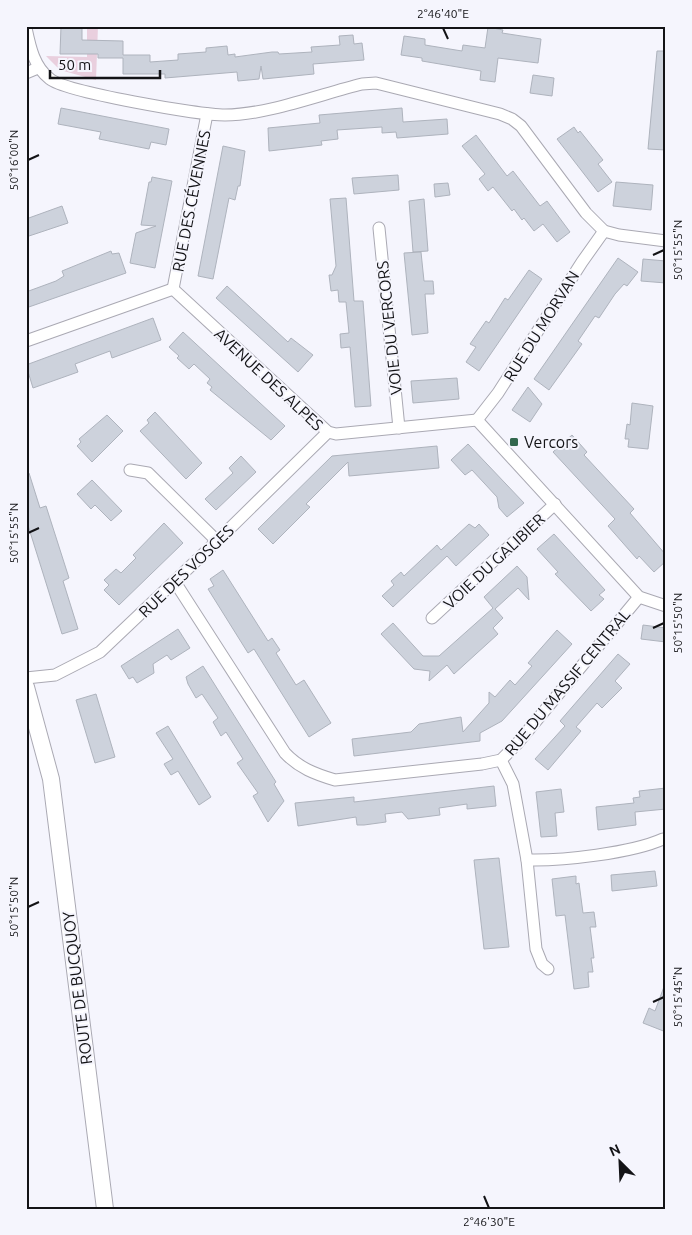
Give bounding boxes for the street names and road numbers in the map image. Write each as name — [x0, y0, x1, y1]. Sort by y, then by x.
street label: RUE DES CÉVENNES — [166, 128, 214, 273]
street label: VOIE DU VERCORS — [373, 260, 405, 396]
street label: RUE DU MORVAN — [500, 267, 582, 385]
street label: AVENUE DES ALPES — [211, 324, 327, 434]
street label: VOIE DU GALIBIER — [440, 510, 548, 612]
street label: RUE DES VOSGES — [135, 521, 237, 621]
street label: RUE DU MASSIF CENTRAL — [501, 605, 633, 759]
street label: ROUTE DE BUCQUOY — [59, 910, 95, 1066]

